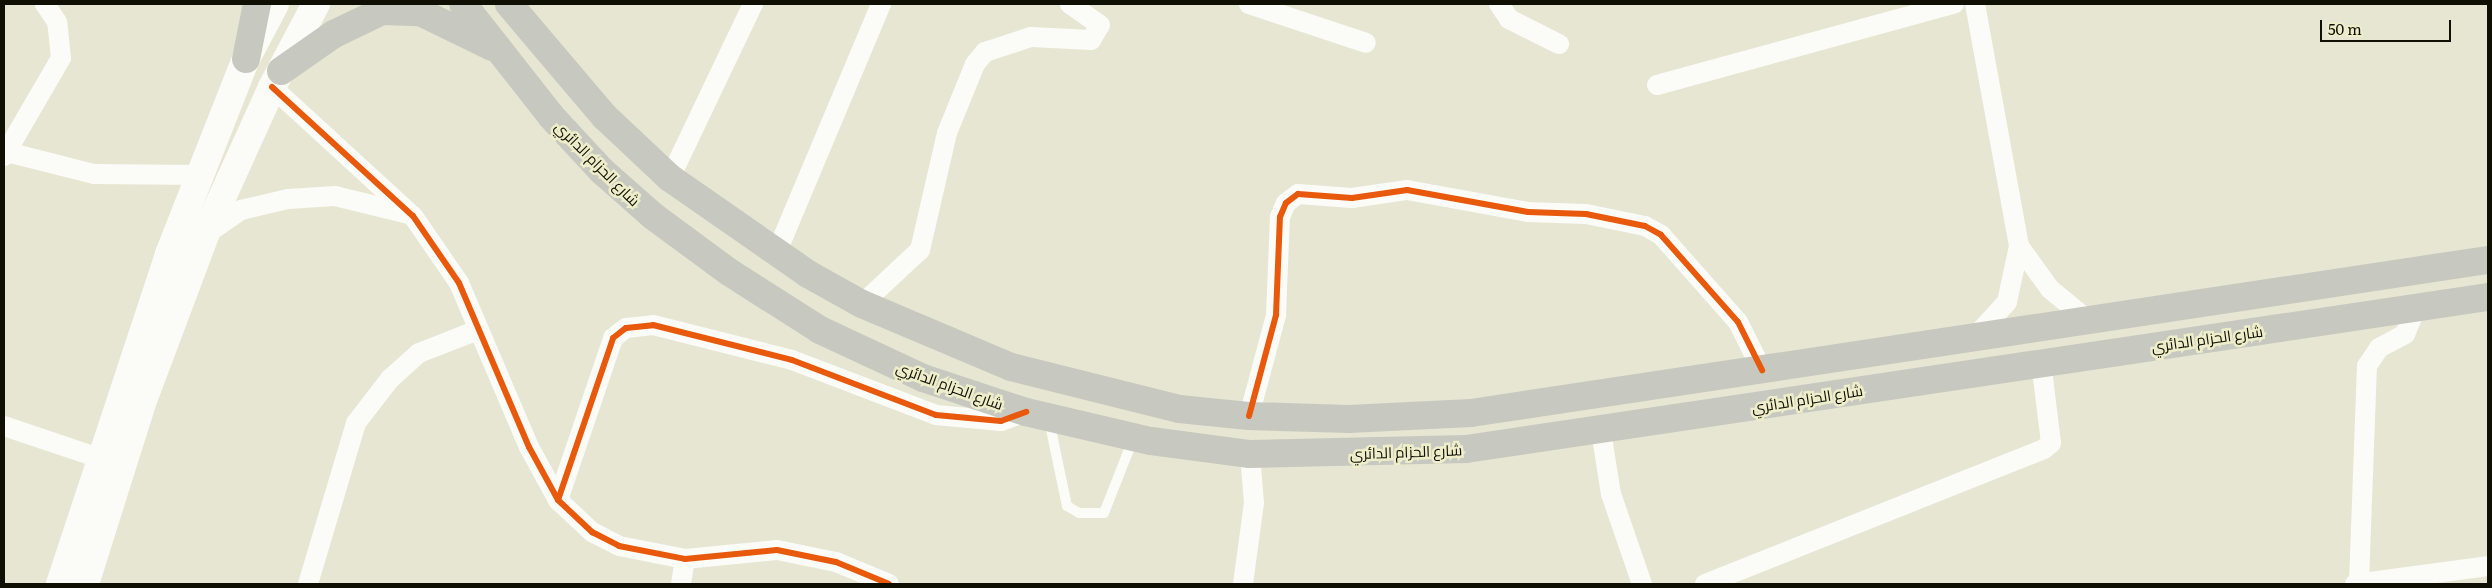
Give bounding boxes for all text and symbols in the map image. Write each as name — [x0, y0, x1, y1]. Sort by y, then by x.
scale bar — [2322, 10, 2453, 42]
text: 50 m — [2328, 17, 2362, 40]
street label: شارع الحزام الدائري — [552, 117, 644, 209]
street label: شارع الحزام الدائري — [2150, 321, 2264, 355]
street label: شارع الحزام الدائري — [894, 357, 1006, 413]
street label: شارع الحزام الدائري — [1750, 380, 1864, 416]
street label: شارع الحزام الدائري — [1350, 440, 1462, 462]

